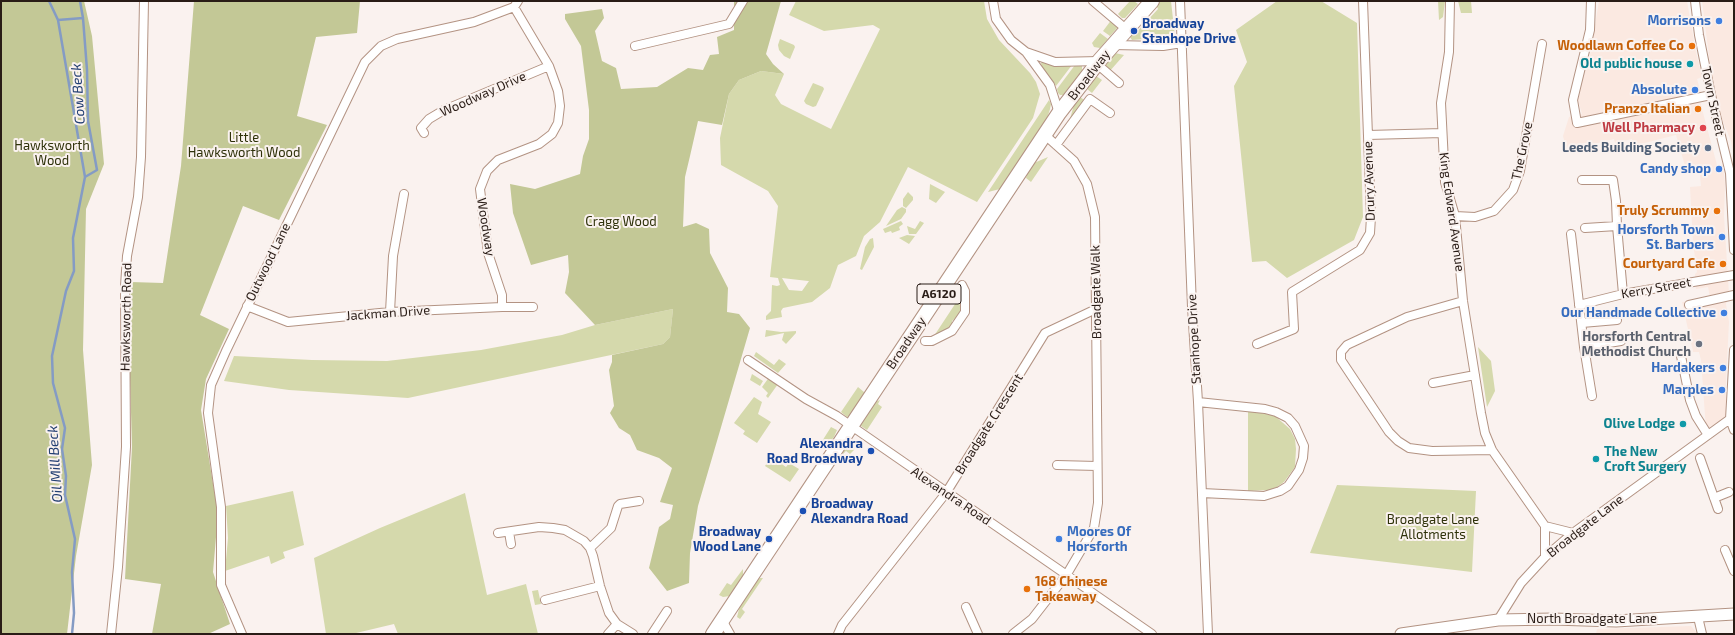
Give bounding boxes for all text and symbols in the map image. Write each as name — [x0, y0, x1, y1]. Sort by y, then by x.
place label: Morrisons — [1647, 13, 1711, 29]
place label: Broadway Stanhope Drive — [1142, 16, 1236, 47]
marker: Morrisons — [1714, 16, 1724, 26]
marker: Broadway Stanhope Drive — [1129, 26, 1139, 36]
place label: Woodlawn Coffee Co — [1557, 38, 1684, 54]
marker: Woodlawn Coffee Co — [1687, 41, 1697, 51]
street label: Broadway — [1064, 47, 1114, 103]
place label: Old public house — [1580, 56, 1682, 72]
marker: Old public house — [1685, 59, 1695, 69]
water label: Cow Beck — [67, 63, 89, 125]
street label: Town Street — [1698, 65, 1728, 137]
street label: Woodway Drive — [437, 68, 529, 120]
place label: Absolute — [1632, 82, 1687, 98]
marker: Absolute — [1690, 85, 1700, 95]
place label: Pranzo Italian — [1604, 101, 1690, 117]
marker: Pranzo Italian — [1693, 104, 1703, 114]
street label: The Grove — [1508, 120, 1536, 182]
place label: Well Pharmacy — [1602, 120, 1695, 136]
marker: Well Pharmacy — [1698, 123, 1708, 133]
park label: Little Hawksworth Wood — [188, 130, 300, 161]
park label: Hawksworth Wood — [14, 138, 90, 169]
place label: Leeds Building Society — [1562, 140, 1700, 156]
street label: Drury Avenue — [1360, 141, 1378, 221]
marker: Leeds Building Society — [1703, 143, 1713, 153]
street label: King Edward Avenue — [1436, 151, 1468, 273]
place label: Candy shop — [1640, 161, 1711, 177]
marker: Candy shop — [1714, 164, 1724, 174]
street label: Woodway — [474, 197, 498, 257]
place label: Truly Scrummy — [1617, 203, 1709, 219]
marker: Truly Scrummy — [1712, 206, 1722, 216]
park label: Cragg Wood — [585, 214, 657, 230]
street label: Outwood Lane — [242, 220, 294, 304]
place label: Horsforth Town St. Barbers — [1618, 222, 1714, 253]
marker: Horsforth Town St. Barbers — [1717, 232, 1727, 242]
street label: Broadgate Walk — [1087, 245, 1105, 339]
place label: Courtyard Cafe — [1623, 256, 1715, 272]
marker: Courtyard Cafe — [1718, 259, 1728, 269]
street label: Hawksworth Road — [117, 263, 135, 371]
street label: Kerry Street — [1620, 274, 1692, 302]
road number: A6120 — [917, 284, 961, 304]
street label: Stanhope Drive — [1184, 294, 1204, 384]
street label: Jackman Drive — [345, 302, 431, 324]
place label: Our Handmade Collective — [1561, 305, 1716, 321]
marker: Our Handmade Collective — [1719, 308, 1729, 318]
street label: Broadway — [883, 314, 929, 372]
place label: Horsforth Central Methodist Church — [1582, 329, 1691, 360]
marker: Horsforth Central Methodist Church — [1694, 339, 1704, 349]
place label: Hardakers — [1651, 360, 1715, 376]
marker: Hardakers — [1718, 363, 1728, 373]
street label: Broadgate Crescent — [952, 371, 1026, 477]
place label: Marples — [1663, 382, 1714, 398]
marker: Marples — [1717, 385, 1727, 395]
place label: Olive Lodge — [1604, 416, 1675, 432]
marker: Olive Lodge — [1678, 419, 1688, 429]
water label: Oil Mill Beck — [44, 425, 66, 503]
place label: Alexandra Road Broadway — [767, 436, 863, 467]
place label: The New Croft Surgery — [1604, 444, 1687, 475]
marker: Alexandra Road Broadway — [866, 446, 876, 456]
marker: The New Croft Surgery — [1591, 454, 1601, 464]
street label: Alexandra Road — [908, 463, 994, 529]
street label: Broadgate Lane — [1544, 491, 1626, 561]
place label: Broadway Alexandra Road — [811, 496, 908, 527]
marker: Broadway Alexandra Road — [798, 506, 808, 516]
park label: Broadgate Lane Allotments — [1387, 512, 1479, 543]
place label: Broadway Wood Lane — [693, 524, 761, 555]
place label: Moores Of Horsforth — [1067, 524, 1131, 555]
marker: Broadway Wood Lane — [764, 534, 774, 544]
marker: Moores Of Horsforth — [1054, 534, 1064, 544]
place label: 168 Chinese Takeaway — [1035, 574, 1108, 605]
marker: 168 Chinese Takeaway — [1022, 584, 1032, 594]
street label: North Broadgate Lane — [1527, 611, 1657, 627]

